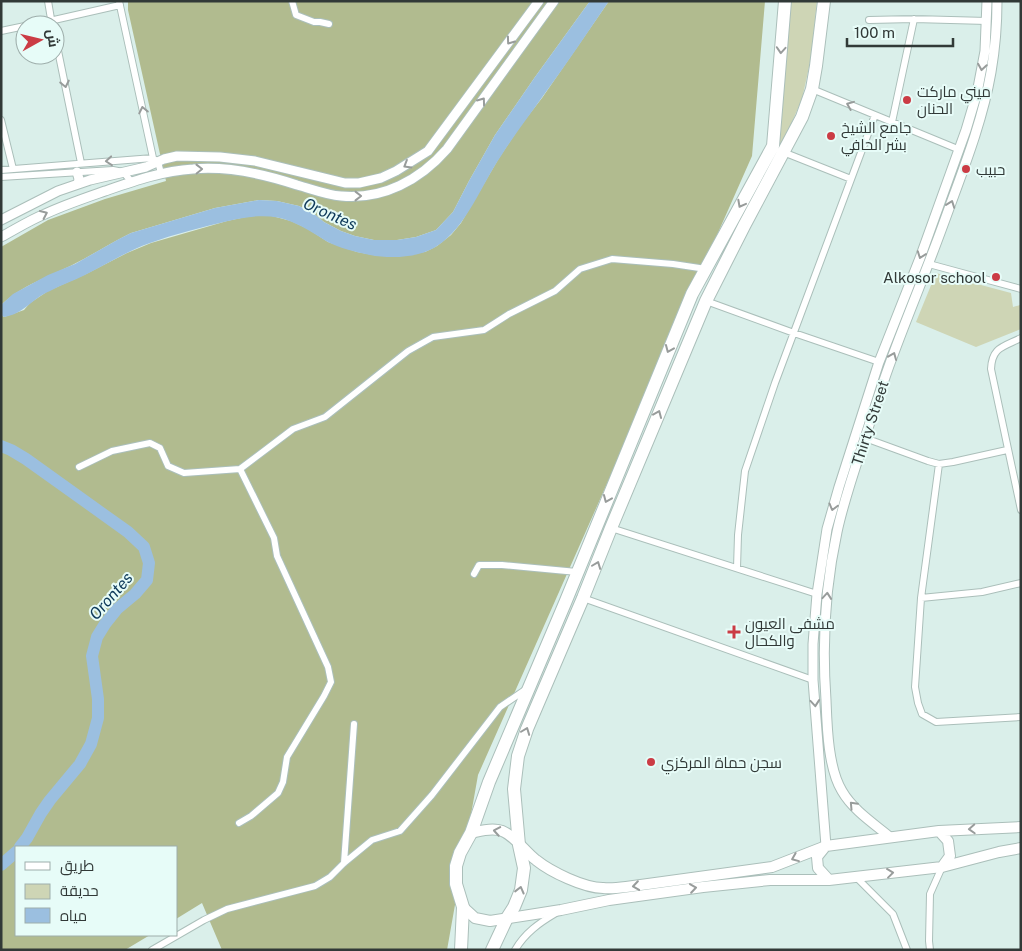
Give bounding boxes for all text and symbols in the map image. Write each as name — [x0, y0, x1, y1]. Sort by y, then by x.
north arrow — [15, 15, 65, 65]
scale bar — [847, 15, 953, 47]
text: 100 m — [854, 24, 895, 41]
text: ش — [43, 28, 62, 48]
one-way arrow — [507, 35, 516, 45]
one-way arrow — [775, 46, 786, 54]
one-way arrow — [978, 63, 988, 72]
one-way arrow — [60, 80, 70, 88]
place label: ميني ماركت الحنان — [917, 83, 991, 119]
marker: ميني ماركت الحنان — [901, 94, 913, 106]
one-way arrow — [476, 97, 485, 107]
one-way arrow — [846, 101, 855, 111]
one-way arrow — [138, 106, 149, 114]
place label: جامع الشيخ بشر الحافي — [841, 119, 911, 157]
marker: جامع الشيخ بشر الحافي — [825, 130, 837, 142]
one-way arrow — [105, 155, 113, 166]
one-way arrow — [404, 158, 413, 168]
place label: حبيب — [976, 161, 1005, 178]
marker: حبيب — [960, 163, 972, 175]
one-way arrow — [196, 164, 204, 174]
one-way arrow — [355, 191, 363, 201]
water label: Orontes — [300, 194, 360, 234]
one-way arrow — [737, 198, 747, 207]
one-way arrow — [945, 200, 955, 209]
one-way arrow — [39, 210, 48, 221]
one-way arrow — [917, 250, 927, 258]
place label: Alkosor school — [883, 269, 986, 286]
marker: Alkosor school — [990, 271, 1002, 283]
one-way arrow — [665, 344, 676, 353]
one-way arrow — [886, 352, 897, 361]
street label: Thirty Street — [848, 378, 892, 468]
one-way arrow — [653, 411, 663, 419]
one-way arrow — [603, 494, 613, 503]
one-way arrow — [829, 503, 839, 511]
one-way arrow — [590, 561, 601, 570]
water label: Orontes — [85, 568, 137, 624]
one-way arrow — [821, 592, 832, 600]
place label: مشفى العيون والكحال — [745, 615, 835, 650]
marker: مشفى العيون والكحال — [727, 625, 741, 639]
one-way arrow — [809, 699, 820, 707]
one-way arrow — [521, 727, 531, 735]
place label: سجن حماة المركزي — [661, 754, 782, 775]
marker: سجن حماة المركزي — [645, 756, 657, 768]
one-way arrow — [850, 801, 859, 810]
one-way arrow — [968, 824, 976, 835]
one-way arrow — [493, 827, 502, 837]
legend — [15, 846, 178, 936]
one-way arrow — [791, 852, 800, 862]
text: طريق — [60, 857, 94, 876]
one-way arrow — [886, 868, 894, 879]
one-way arrow — [632, 880, 640, 890]
text: حديقة — [60, 882, 99, 899]
one-way arrow — [690, 883, 698, 894]
one-way arrow — [514, 886, 525, 895]
text: مياه — [60, 907, 87, 924]

